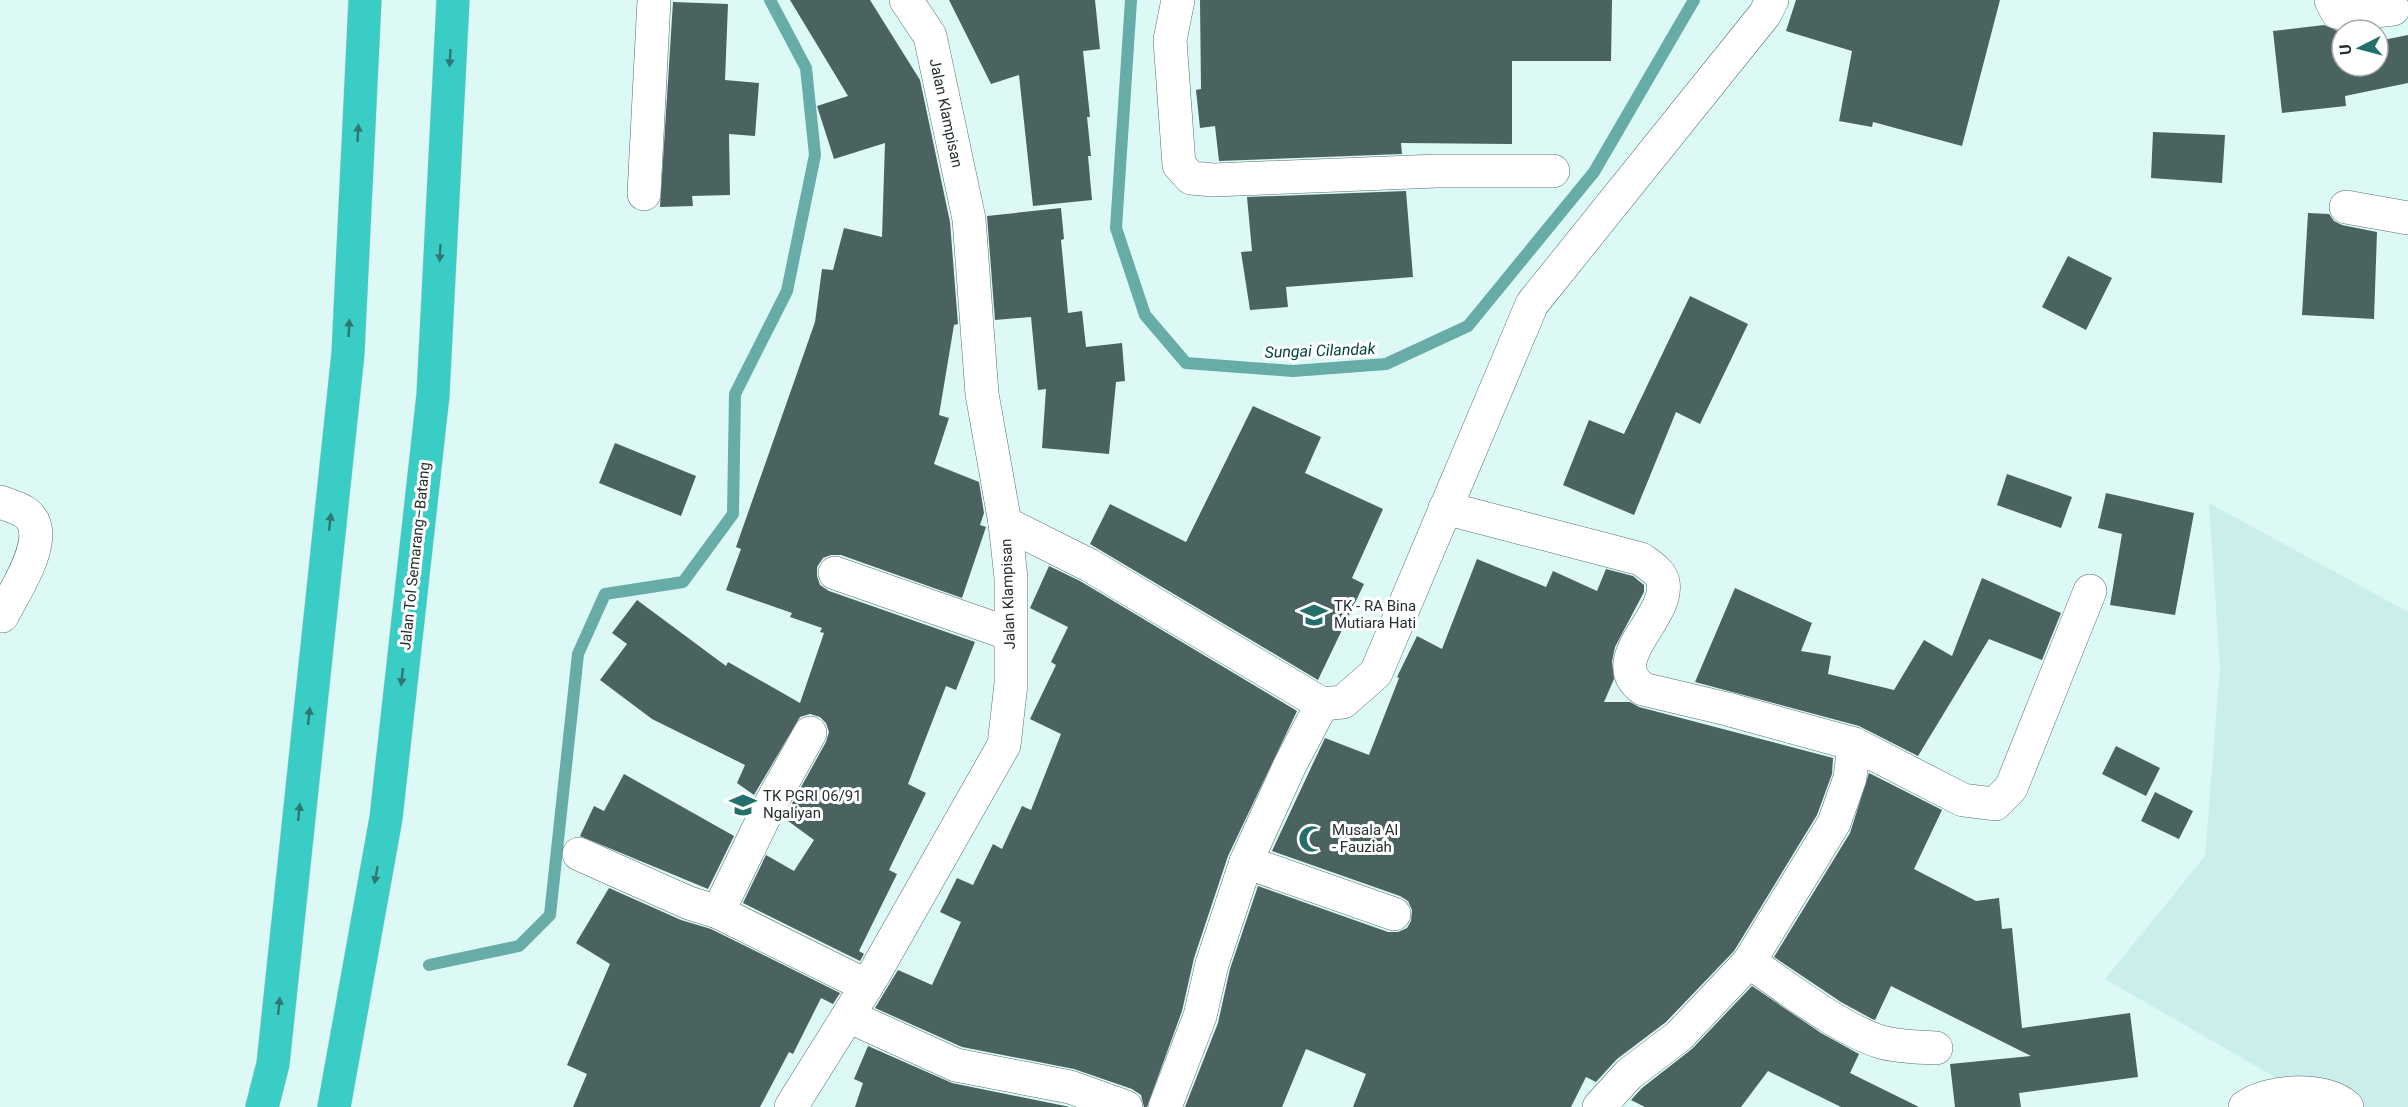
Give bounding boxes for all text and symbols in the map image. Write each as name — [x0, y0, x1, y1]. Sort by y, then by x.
north arrow — [2330, 18, 2390, 78]
text: U — [2336, 43, 2356, 56]
one-way arrow — [446, 49, 455, 68]
street label: Jalan Klampisan — [926, 57, 966, 169]
one-way arrow — [354, 123, 363, 142]
one-way arrow — [436, 244, 445, 263]
one-way arrow — [345, 318, 354, 337]
water label: Sungai Cilandak — [1264, 339, 1377, 362]
street label: Jalan Tol Semarang–Batang — [396, 461, 434, 651]
one-way arrow — [325, 512, 335, 531]
street label: Jalan Klampisan — [997, 538, 1019, 650]
place label: TK - RA Bina Mutiara Hati — [1334, 597, 1416, 632]
school or university icon: TK - RA Bina Mutiara Hati — [1299, 600, 1329, 630]
one-way arrow — [397, 668, 406, 687]
one-way arrow — [304, 706, 314, 725]
place label: TK PGRI 06/91 Ngaliyan — [763, 787, 862, 822]
school or university icon: TK PGRI 06/91 Ngaliyan — [728, 790, 758, 820]
one-way arrow — [294, 803, 304, 822]
place label: Musala Al - Fauziah — [1332, 821, 1398, 856]
mosque icon: Musala Al - Fauziah — [1297, 824, 1327, 854]
one-way arrow — [371, 866, 380, 885]
one-way arrow — [274, 997, 284, 1016]

